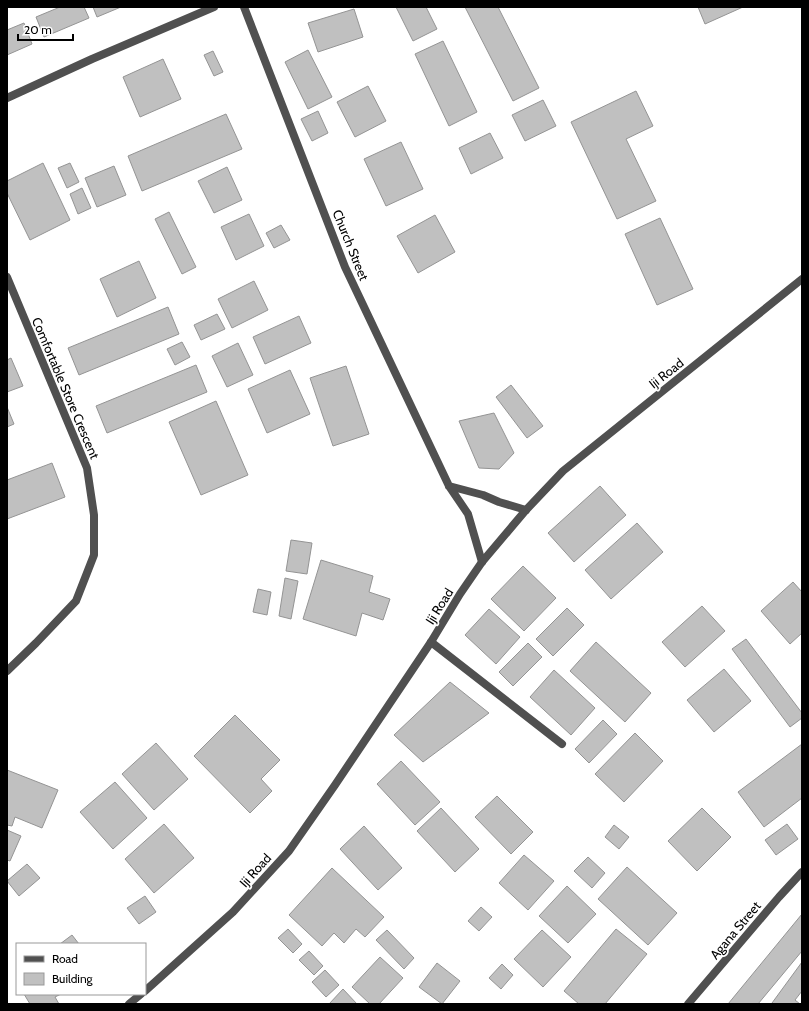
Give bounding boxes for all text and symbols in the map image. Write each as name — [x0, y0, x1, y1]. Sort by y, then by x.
scale bar — [18, 16, 73, 42]
text: 20 m — [24, 22, 52, 37]
street label: Church Street — [330, 207, 373, 283]
street label: Comfortable Store Crescent — [29, 315, 103, 462]
street label: Iji Road — [645, 354, 687, 392]
street label: Iji Road — [422, 585, 457, 628]
street label: Iji Road — [236, 850, 275, 891]
street label: Agana Street — [706, 897, 764, 962]
legend — [16, 943, 146, 995]
text: Road — [52, 951, 78, 966]
text: Building — [52, 971, 94, 986]

